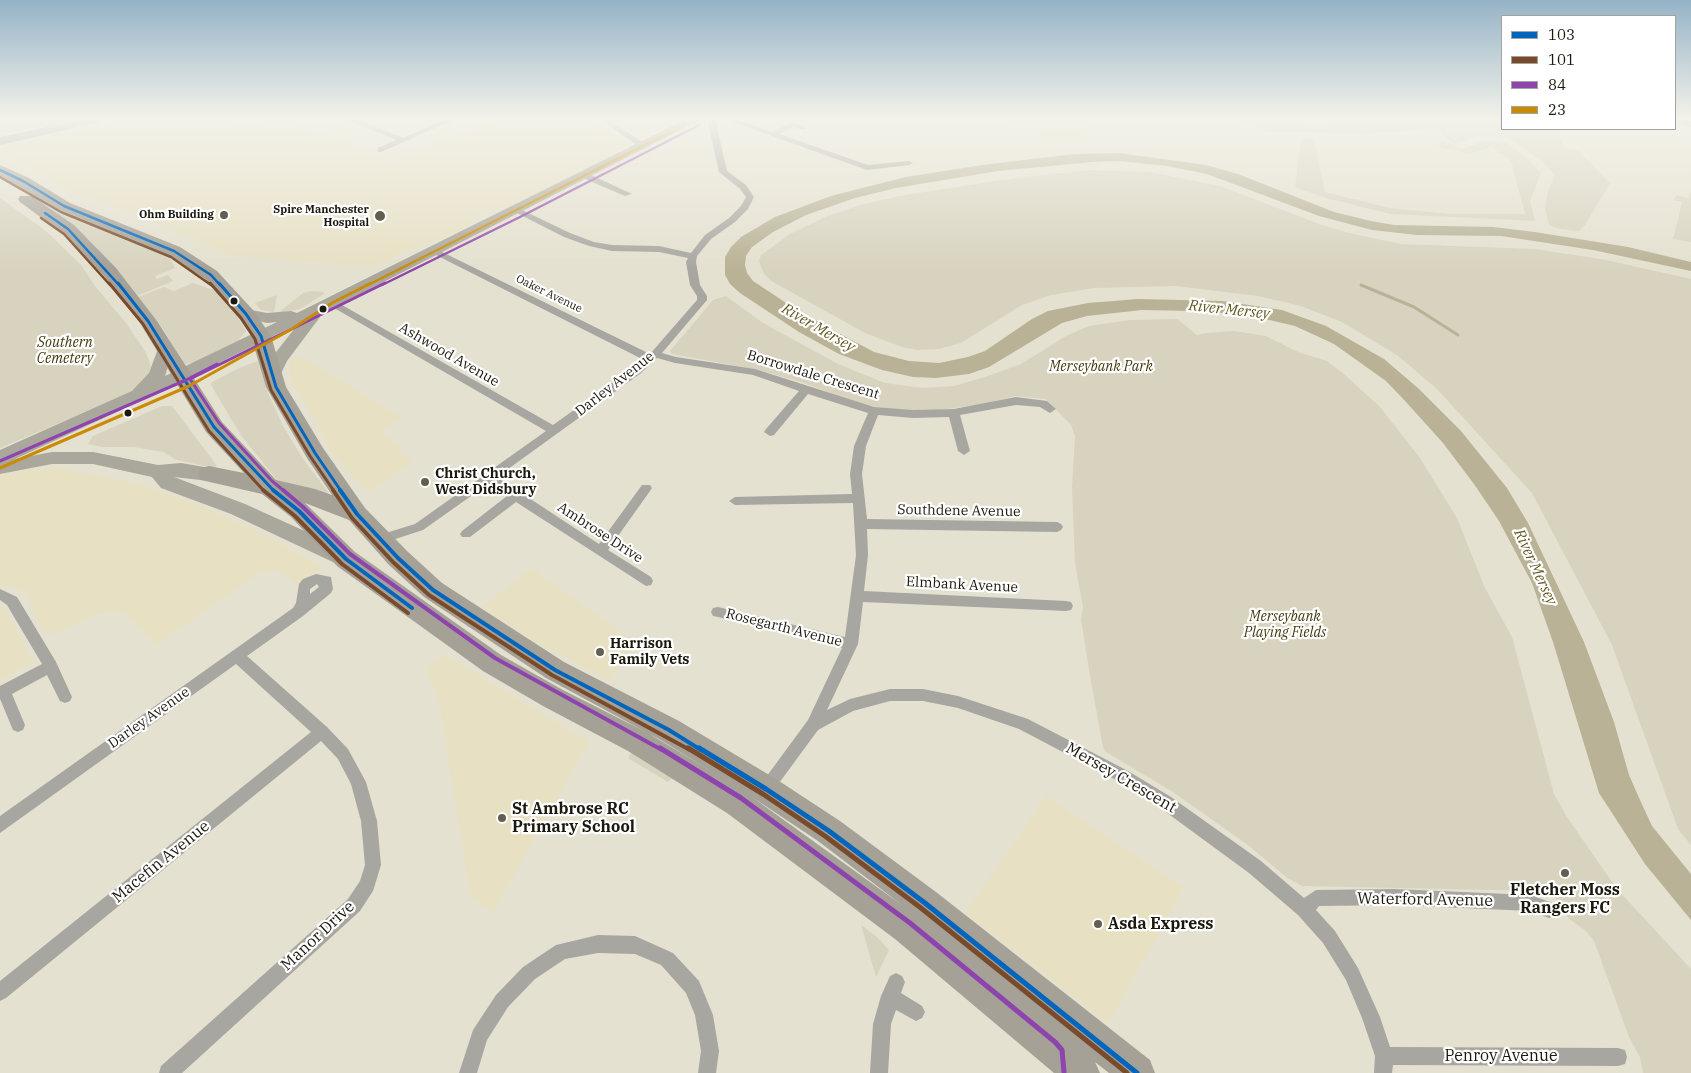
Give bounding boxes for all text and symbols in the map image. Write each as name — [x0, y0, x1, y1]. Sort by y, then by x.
legend — [1501, 15, 1676, 130]
text: 103 — [1548, 25, 1575, 44]
text: 101 — [1548, 50, 1575, 69]
text: 84 — [1548, 75, 1566, 94]
text: 23 — [1548, 100, 1566, 119]
place label: Spire Manchester Hospital — [273, 203, 369, 229]
place label: Ohm Building — [139, 208, 214, 222]
marker: Ohm Building — [218, 209, 230, 221]
marker: Spire Manchester Hospital — [373, 209, 387, 223]
street label: Oaker Avenue — [514, 272, 584, 316]
unlabelled marker — [229, 296, 239, 306]
water label: River Mersey — [1188, 297, 1270, 323]
water label: River Mersey — [778, 300, 858, 356]
unlabelled marker — [318, 304, 328, 314]
street label: Ashwood Avenue — [396, 320, 502, 390]
park label: Southern Cemetery — [37, 335, 93, 368]
street label: Borrowdale Crescent — [745, 347, 881, 403]
street label: Darley Avenue — [572, 348, 658, 420]
park label: Merseybank Park — [1049, 359, 1153, 375]
unlabelled marker — [123, 408, 133, 418]
place label: Christ Church, West Didsbury — [435, 466, 537, 498]
marker: Christ Church, West Didsbury — [419, 476, 431, 488]
street label: Ambrose Drive — [554, 499, 646, 567]
street label: Southdene Avenue — [897, 502, 1021, 520]
water label: River Mersey — [1510, 526, 1560, 608]
street label: Elmbank Avenue — [906, 574, 1018, 596]
street label: Rosegarth Avenue — [724, 605, 844, 651]
park label: Merseybank Playing Fields — [1244, 609, 1326, 642]
place label: Harrison Family Vets — [610, 636, 689, 669]
marker: Harrison Family Vets — [594, 646, 606, 658]
street label: Darley Avenue — [105, 684, 193, 752]
street label: Mersey Crescent — [1062, 739, 1180, 817]
place label: St Ambrose RC Primary School — [512, 799, 635, 837]
marker: St Ambrose RC Primary School — [496, 812, 508, 824]
street label: Macefin Avenue — [108, 817, 214, 907]
marker: Fletcher Moss Rangers FC — [1559, 867, 1571, 879]
place label: Fletcher Moss Rangers FC — [1510, 880, 1620, 918]
street label: Waterford Avenue — [1357, 889, 1493, 911]
street label: Manor Drive — [277, 897, 359, 975]
place label: Asda Express — [1108, 914, 1213, 934]
marker: Asda Express — [1092, 918, 1104, 930]
street label: Penroy Avenue — [1444, 1046, 1558, 1066]

